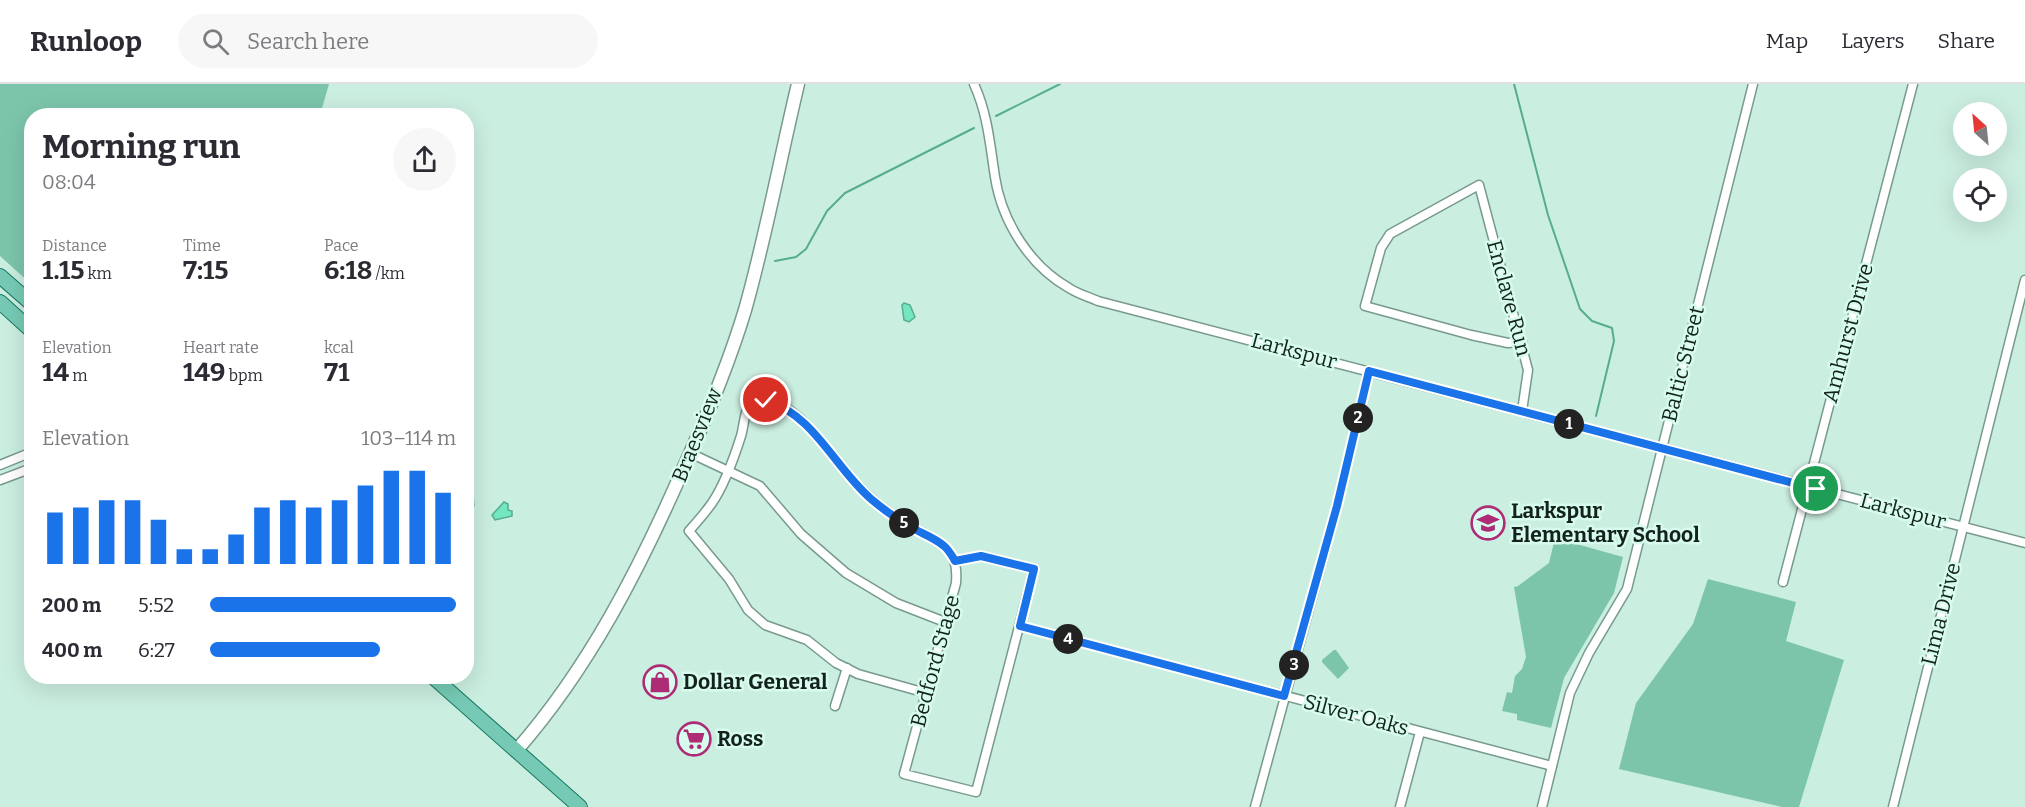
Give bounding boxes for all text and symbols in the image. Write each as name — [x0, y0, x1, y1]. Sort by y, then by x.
search box — [178, 14, 598, 68]
text: Runloop — [30, 25, 142, 58]
icon: search — [199, 25, 232, 58]
text: Search here — [247, 28, 369, 55]
text: Map — [1766, 28, 1808, 54]
text: Layers — [1841, 28, 1905, 54]
text: Share — [1938, 28, 1995, 54]
north arrow — [1953, 102, 2007, 156]
map controls — [1953, 102, 2007, 222]
text: Morning run — [42, 127, 240, 167]
button: share — [393, 128, 456, 191]
button: locate — [1953, 168, 2007, 222]
text: 08:04 — [42, 170, 96, 194]
text: Distance — [42, 236, 107, 255]
text: Time — [183, 236, 221, 255]
text: Pace — [324, 236, 359, 255]
street label: Enclave Run — [1481, 237, 1537, 359]
text: 1.15 — [42, 255, 84, 286]
text: 7:15 — [183, 255, 229, 286]
text: 6:18 — [324, 255, 372, 286]
street label: Amhurst Drive — [1817, 260, 1879, 406]
text: km — [84, 264, 112, 283]
text: /km — [372, 264, 405, 283]
street label: Baltic Street — [1656, 303, 1710, 425]
street label: Larkspur — [1248, 327, 1340, 375]
text: Elevation — [42, 338, 112, 357]
text: Heart rate — [183, 338, 259, 357]
text: kcal — [324, 338, 354, 357]
text: 14 — [42, 357, 69, 388]
text: 149 — [183, 357, 225, 388]
text: 71 — [324, 357, 350, 388]
text: m — [69, 366, 88, 385]
text: bpm — [225, 366, 263, 385]
pin — [740, 374, 791, 425]
icon: check — [749, 383, 782, 416]
street label: Braesview — [666, 384, 728, 486]
pin: 2 — [1343, 403, 1373, 433]
text: 2 — [1353, 408, 1363, 427]
pin: 1 — [1554, 409, 1584, 439]
text: 1 — [1566, 414, 1572, 433]
text: Elevation — [42, 426, 129, 450]
text: 103–114 m — [361, 426, 456, 450]
pin — [1790, 463, 1841, 514]
icon: arrive — [1799, 472, 1832, 505]
street label: Larkspur — [1857, 487, 1949, 535]
place label: Larkspur Elementary School — [1511, 498, 1700, 548]
school or university icon: Larkspur Elementary School — [1470, 505, 1506, 541]
pin: 5 — [889, 508, 919, 538]
text: 5 — [900, 513, 908, 532]
street label: Lima Drive — [1916, 560, 1966, 668]
street label: Bedford Stage — [905, 592, 965, 730]
text: 200 m — [42, 593, 101, 617]
text: 5:52 — [138, 593, 174, 617]
pin: 4 — [1053, 624, 1083, 654]
text: 4 — [1063, 629, 1073, 648]
text: 400 m — [42, 638, 102, 662]
text: 6:27 — [138, 638, 175, 662]
pin: 3 — [1279, 650, 1309, 680]
text: 3 — [1289, 655, 1299, 674]
shop icon: Dollar General — [642, 664, 678, 700]
place label: Dollar General — [683, 669, 828, 695]
street label: Silver Oaks — [1301, 689, 1411, 741]
supermarket icon: Ross — [676, 721, 712, 757]
place label: Ross — [717, 726, 763, 752]

